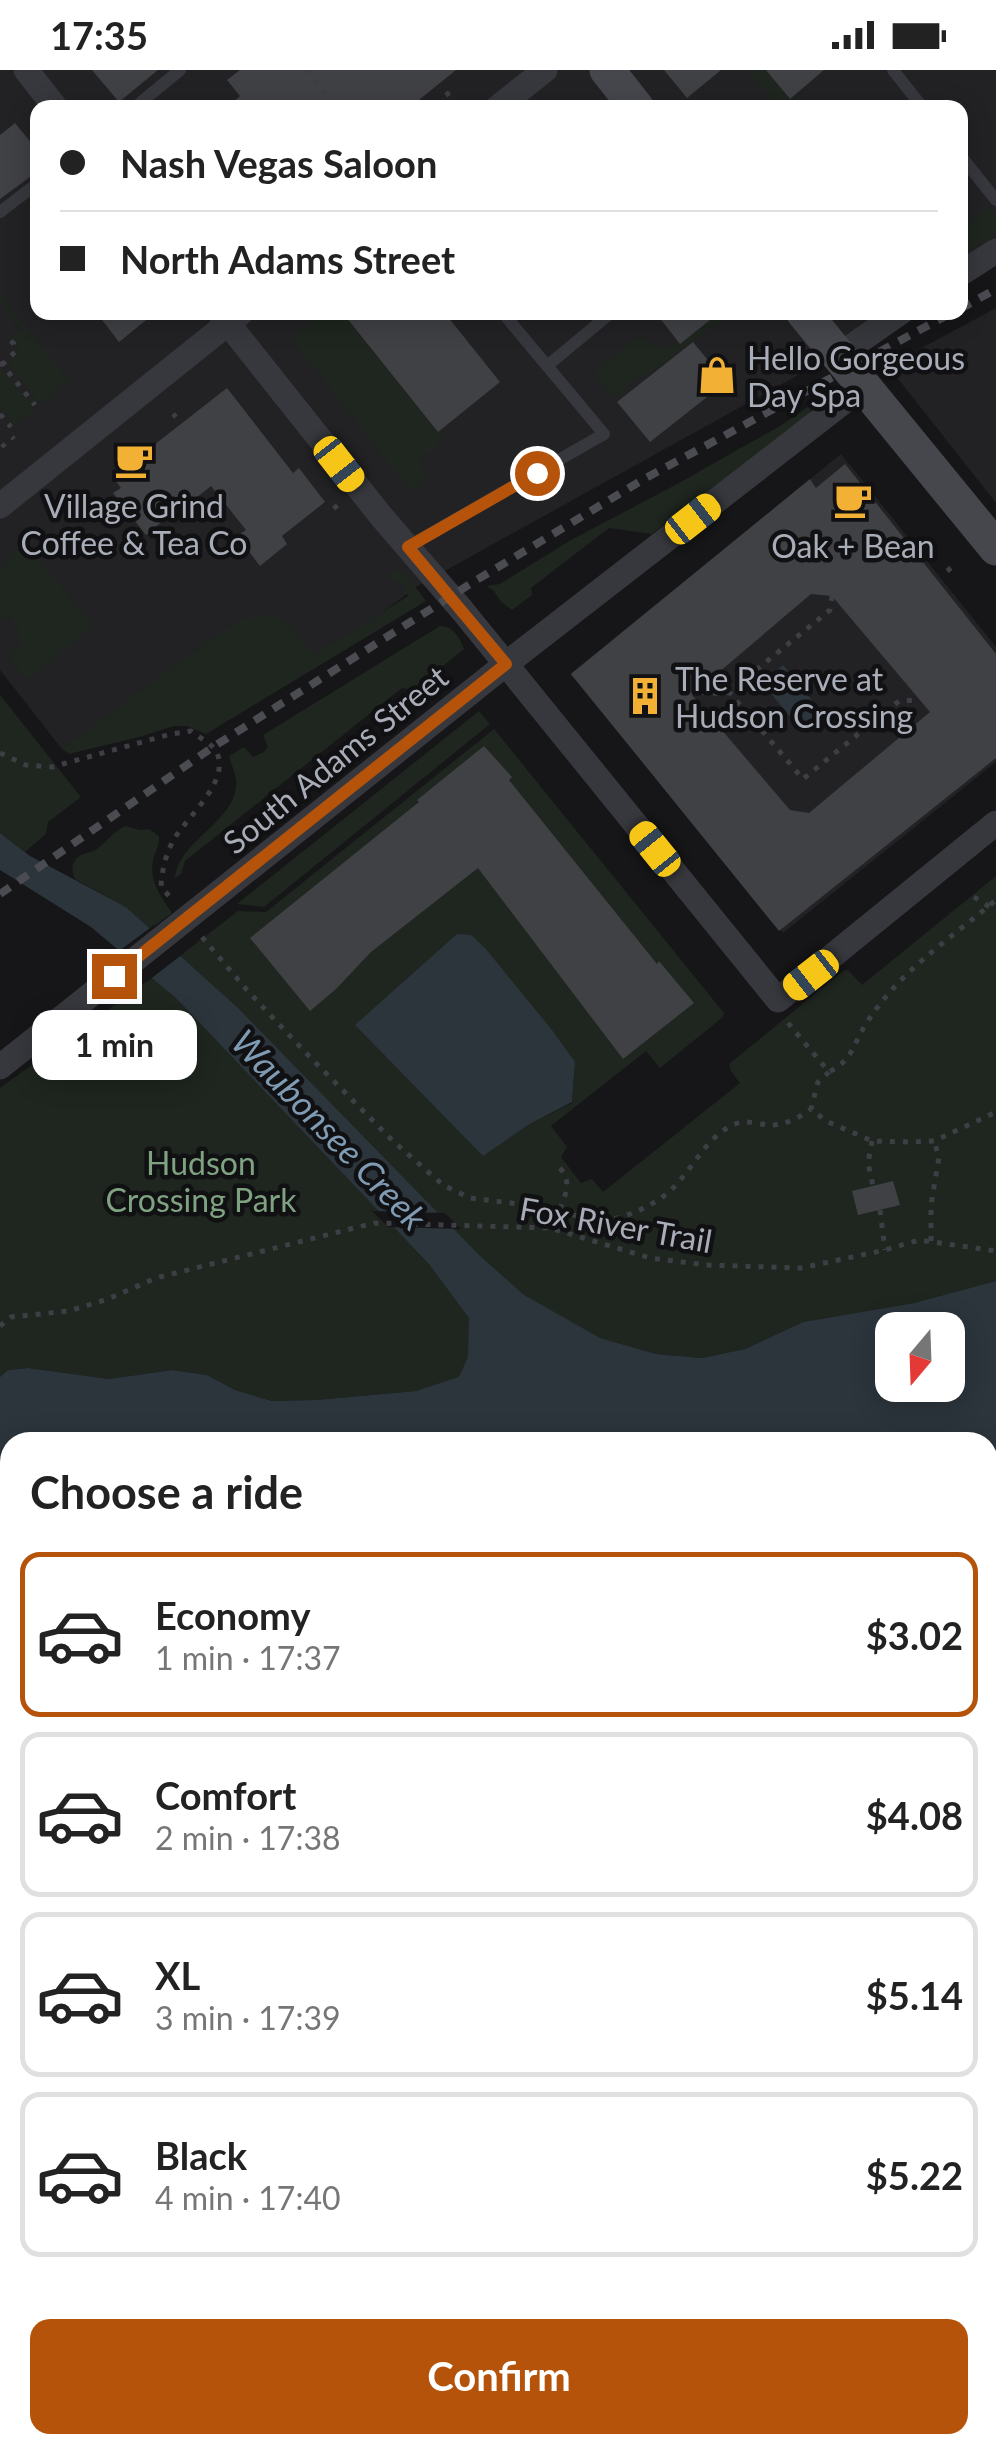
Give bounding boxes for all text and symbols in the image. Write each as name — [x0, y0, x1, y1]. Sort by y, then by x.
text: 17:35 — [50, 12, 148, 58]
text: Nash Vegas Saloon — [120, 140, 437, 186]
text: North Adams Street — [120, 236, 455, 282]
place label: Hello Gorgeous Day Spa — [747, 338, 965, 414]
shop icon: Hello Gorgeous Day Spa — [696, 354, 738, 396]
car — [309, 431, 369, 497]
cafe icon: Village Grind Coffee & Tea Co — [113, 439, 155, 481]
route start — [515, 451, 560, 496]
cafe icon: Oak + Bean — [832, 479, 874, 521]
place label: Village Grind Coffee & Tea Co — [21, 486, 247, 562]
car — [660, 489, 726, 549]
place label: Oak + Bean — [771, 526, 935, 565]
street label: South Adams Street — [215, 656, 455, 861]
place label: The Reserve at Hudson Crossing — [675, 659, 913, 735]
building icon: The Reserve at Hudson Crossing — [624, 675, 666, 717]
car — [624, 816, 686, 882]
car — [778, 945, 844, 1005]
route end — [92, 954, 137, 999]
callout: 1 min — [32, 1011, 196, 1081]
water label: Waubonsee Creek — [224, 1020, 436, 1238]
text: 1 min — [75, 1025, 154, 1064]
park label: Hudson Crossing Park — [105, 1143, 297, 1219]
street label: Fox River Trail — [517, 1188, 715, 1260]
north arrow — [875, 1312, 965, 1402]
map controls — [875, 1312, 965, 1402]
text: Choose a ride — [30, 1465, 303, 1519]
icon: car — [35, 1590, 125, 1680]
text: Economy — [155, 1592, 310, 1638]
text: $3.02 — [866, 1612, 963, 1658]
text: 1 min · 17:37 — [155, 1638, 341, 1677]
icon: car — [35, 1770, 125, 1860]
text: Comfort — [155, 1772, 296, 1818]
text: $4.08 — [866, 1792, 963, 1838]
text: 2 min · 17:38 — [155, 1818, 341, 1857]
icon: car — [35, 1950, 125, 2040]
text: XL — [155, 1952, 200, 1998]
text: $5.14 — [866, 1972, 963, 2018]
text: 3 min · 17:39 — [155, 1998, 341, 2037]
icon: car — [35, 2130, 125, 2220]
text: Black — [155, 2132, 247, 2178]
text: $5.22 — [866, 2152, 963, 2198]
text: 4 min · 17:40 — [155, 2178, 341, 2217]
button: Confirm — [30, 2319, 968, 2434]

